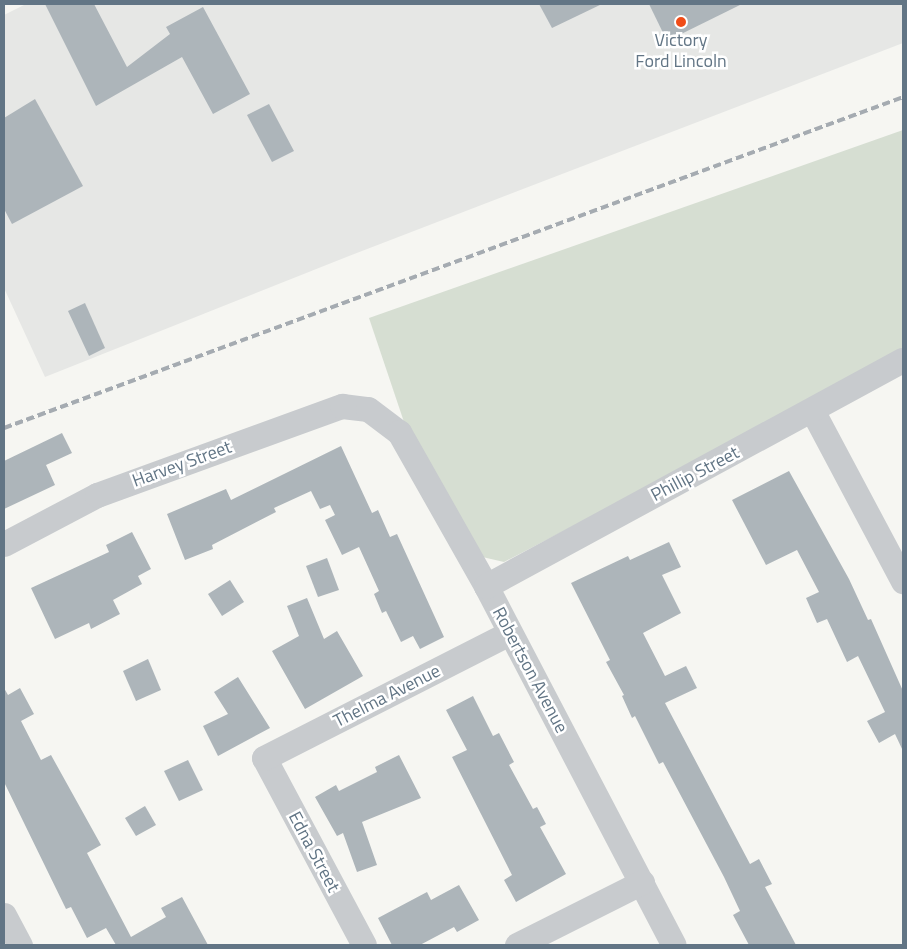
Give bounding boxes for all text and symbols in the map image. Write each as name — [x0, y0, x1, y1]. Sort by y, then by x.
marker: Victory Ford Lincoln — [675, 16, 687, 28]
place label: Victory Ford Lincoln — [635, 30, 727, 72]
street label: Harvey Street — [129, 436, 235, 492]
street label: Phillip Street — [647, 442, 743, 506]
street label: Robertson Avenue — [488, 603, 572, 737]
street label: Thelma Avenue — [330, 660, 444, 732]
street label: Edna Street — [284, 808, 344, 896]

